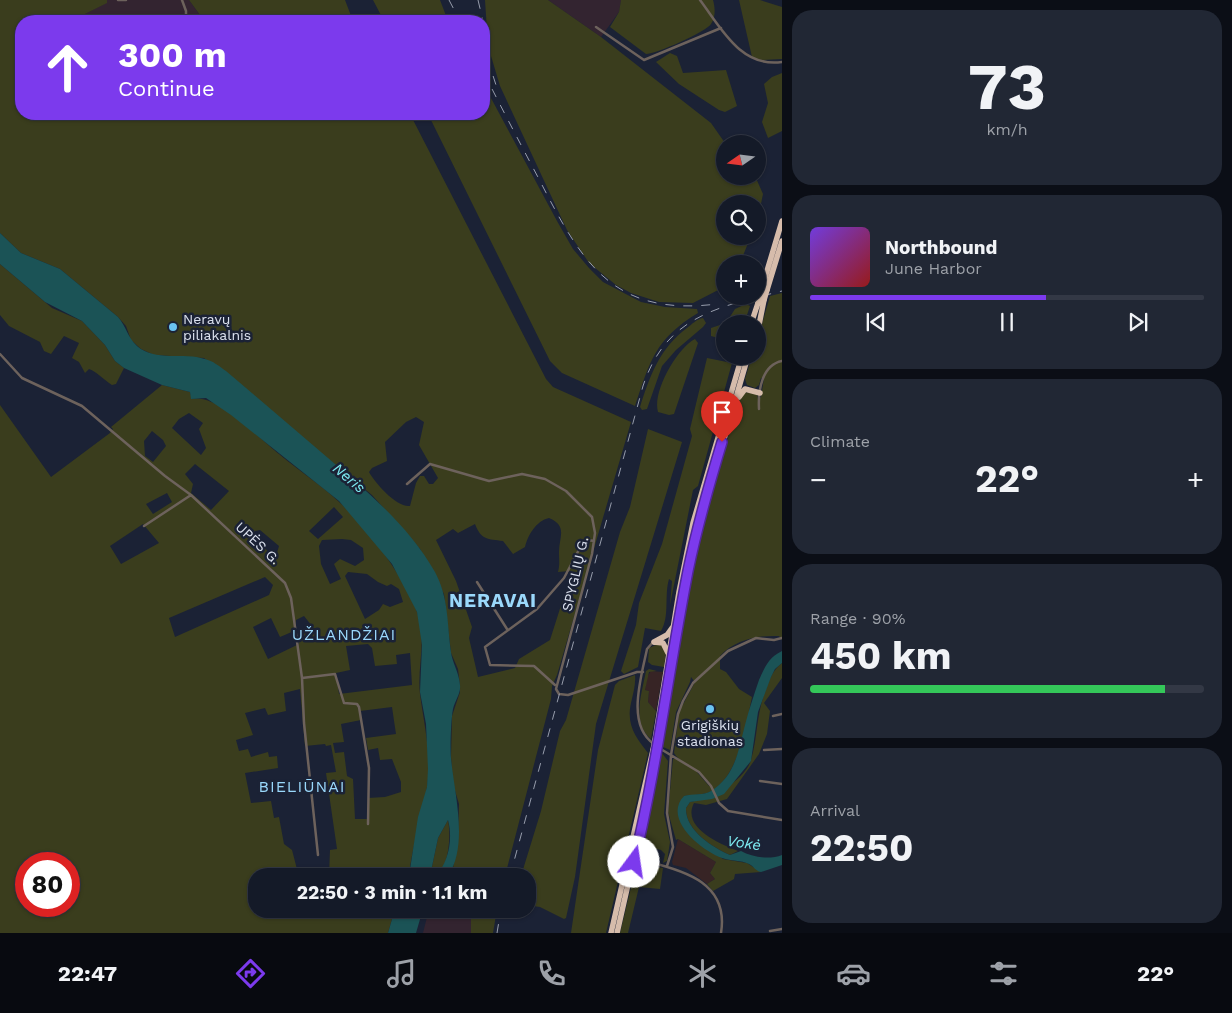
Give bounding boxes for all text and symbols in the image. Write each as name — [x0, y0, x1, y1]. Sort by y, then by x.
text: 300 m — [118, 34, 227, 76]
icon: ahead — [35, 35, 100, 100]
text: 73 — [968, 49, 1046, 125]
text: Continue — [118, 76, 215, 101]
text: km/h — [986, 120, 1028, 139]
north arrow — [716, 135, 766, 185]
map controls — [716, 135, 766, 365]
button: search — [716, 195, 766, 245]
text: Northbound — [885, 236, 997, 259]
button: + — [716, 255, 766, 305]
text: June Harbor — [885, 259, 982, 278]
icon: previous — [862, 308, 890, 336]
icon: pause — [993, 308, 1021, 336]
icon: next — [1124, 308, 1152, 336]
place label: Neravų piliakalnis — [183, 311, 251, 343]
button: − — [716, 315, 766, 365]
marker: Neravų piliakalnis — [167, 321, 179, 333]
pin — [701, 391, 743, 442]
icon: arrive — [708, 398, 736, 426]
text: Climate — [810, 432, 870, 451]
text: 22° — [975, 457, 1039, 501]
water label: Neris — [329, 459, 369, 497]
text: − — [810, 463, 827, 496]
text: + — [1187, 463, 1204, 496]
street label: UPĖS G. — [232, 518, 284, 568]
street label: SPYGLIŲ G. — [559, 535, 591, 613]
district label: NERAVAI — [449, 589, 537, 612]
text: Range · 90% — [810, 609, 905, 628]
district label: UŽLANDŽIAI — [292, 625, 396, 644]
text: 450 km — [810, 634, 951, 678]
marker: Grigiškių stadionas — [704, 703, 716, 715]
place label: Grigiškių stadionas — [677, 717, 743, 749]
district label: BIELIŪNAI — [258, 777, 346, 796]
text: Arrival — [810, 801, 860, 820]
text: 22:50 — [810, 826, 913, 870]
water label: Vokė — [726, 832, 762, 854]
position arrow — [607, 835, 659, 887]
speed limit sign: 80 — [15, 852, 80, 917]
text: 22:50 · 3 min · 1.1 km — [297, 881, 487, 904]
icon: directions — [233, 956, 268, 991]
icon: music — [384, 956, 419, 991]
icon: phone — [534, 956, 569, 991]
icon: climate — [685, 956, 720, 991]
icon: car — [836, 956, 871, 991]
icon: filters — [986, 956, 1021, 991]
text: 22:47 — [58, 961, 117, 986]
text: 22° — [1137, 961, 1174, 986]

